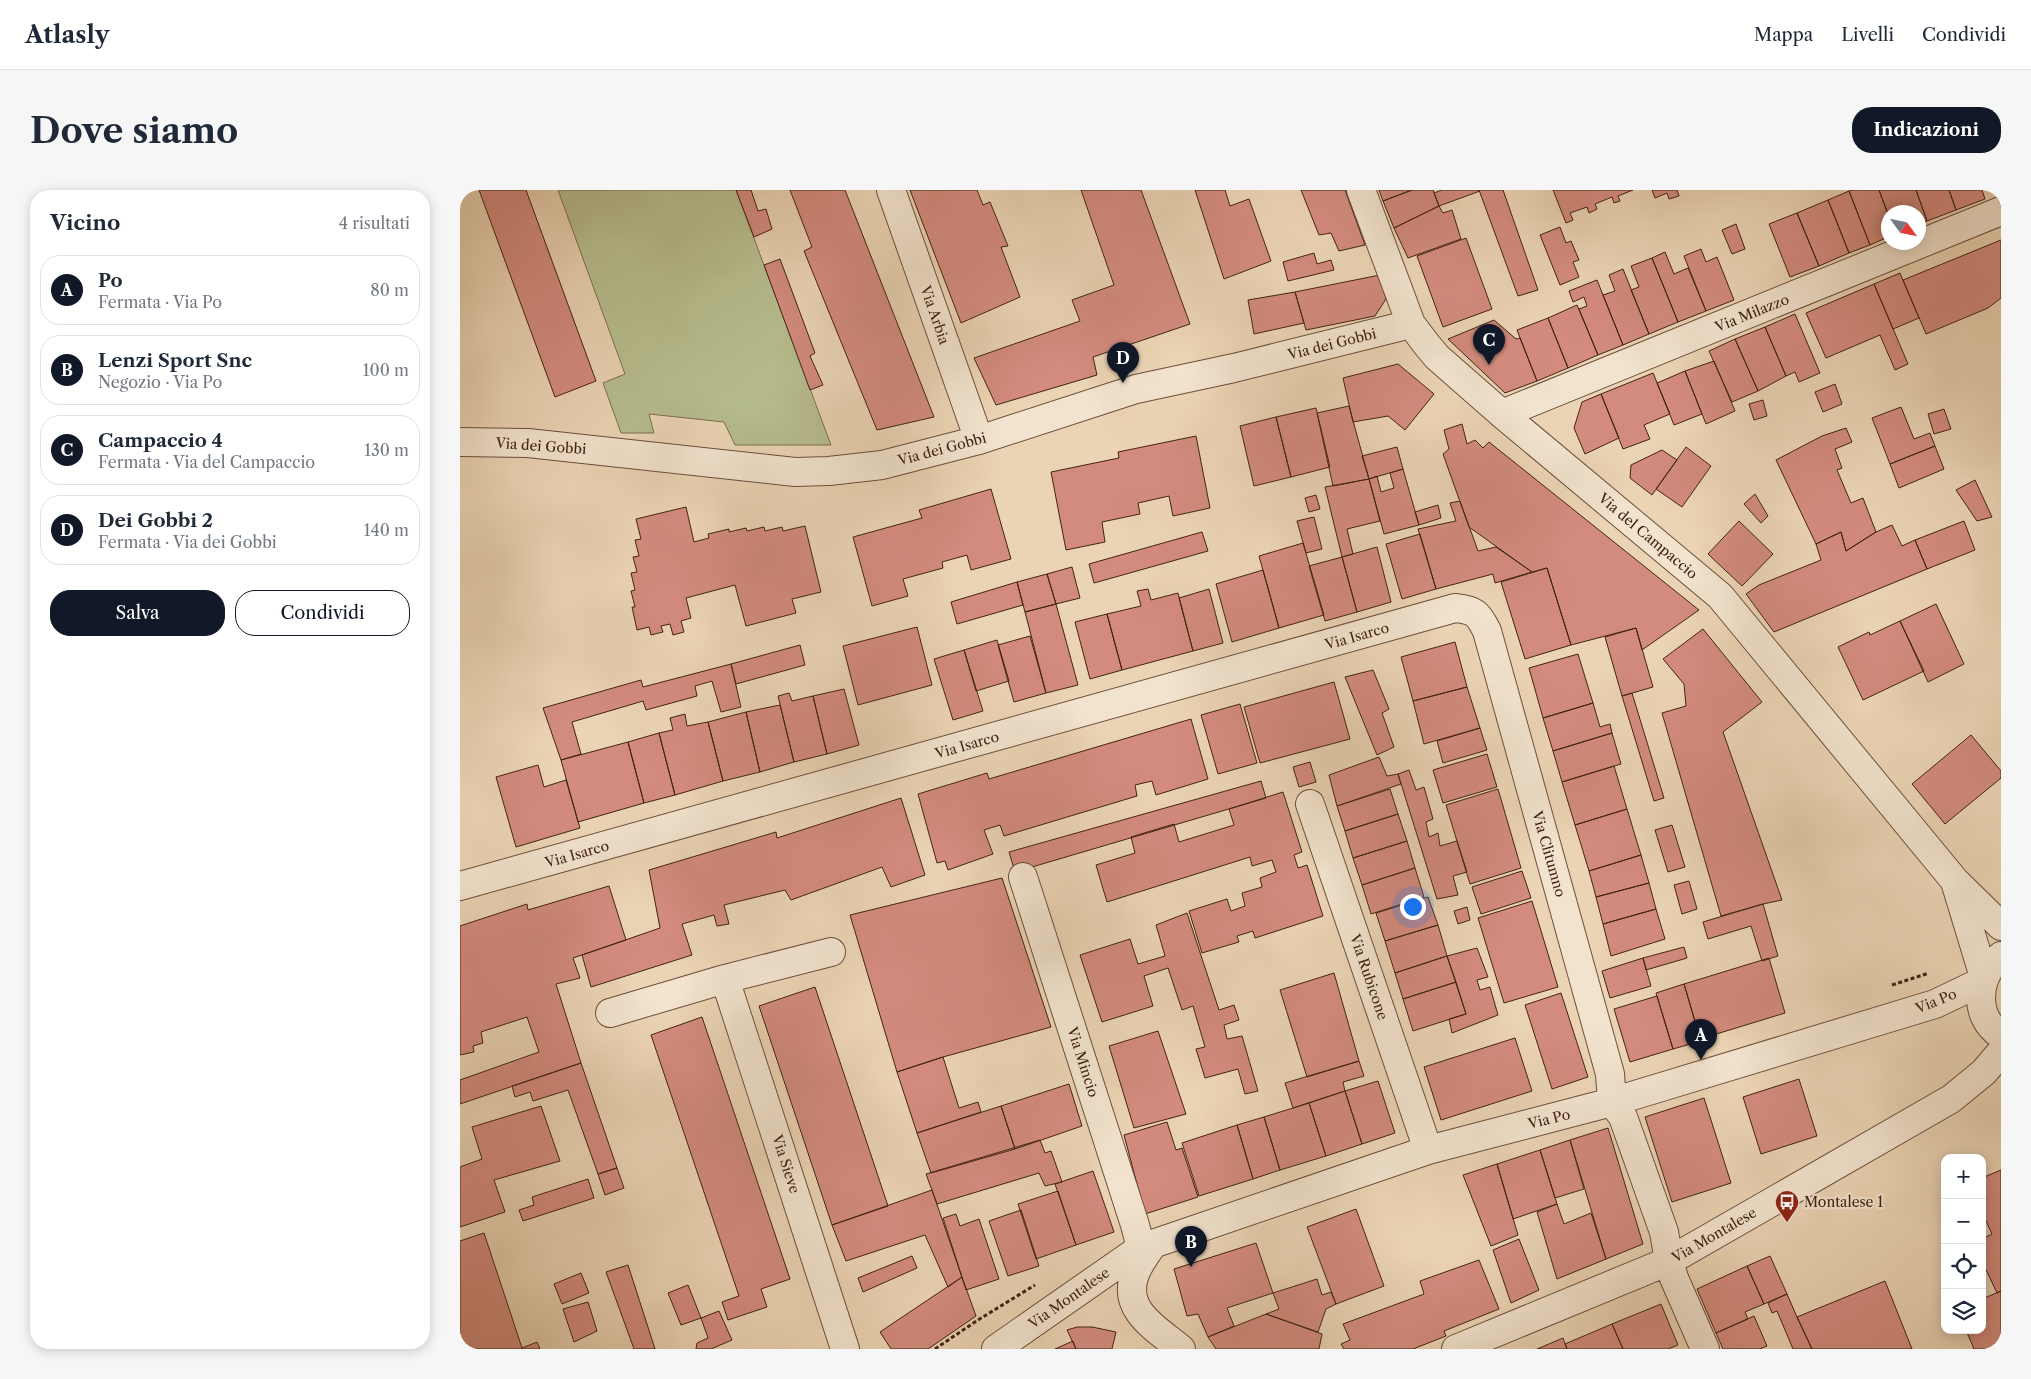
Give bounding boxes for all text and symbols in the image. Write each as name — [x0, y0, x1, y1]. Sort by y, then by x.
text: Atlasly — [25, 20, 109, 49]
text: Mappa — [1754, 24, 1813, 46]
text: Livelli — [1841, 24, 1894, 46]
text: Condividi — [1922, 24, 2006, 46]
button: Indicazioni — [1852, 107, 2001, 153]
text: Dove siamo — [30, 109, 238, 152]
north arrow — [1881, 205, 1926, 250]
text: Vicino — [50, 210, 120, 235]
text: 4 risultati — [339, 213, 410, 233]
text: Po — [98, 269, 123, 292]
text: A — [61, 280, 73, 300]
text: 80 m — [370, 280, 409, 300]
street label: Via Arbia — [916, 282, 954, 347]
street label: Via Milazzo — [1711, 290, 1792, 336]
text: Fermata · Via Po — [98, 292, 222, 312]
street label: Via dei Gobbi — [1285, 324, 1378, 364]
pin: C — [1473, 324, 1505, 365]
pin: D — [1107, 342, 1139, 383]
text: Lenzi Sport Snc — [98, 349, 252, 372]
text: B — [61, 360, 73, 380]
text: 100 m — [363, 360, 409, 380]
text: Negozio · Via Po — [98, 372, 222, 392]
text: Campaccio 4 — [98, 429, 223, 452]
street label: Via dei Gobbi — [895, 429, 988, 470]
street label: Via dei Gobbi — [494, 434, 587, 458]
text: C — [61, 440, 73, 460]
text: 130 m — [364, 440, 409, 460]
text: Fermata · Via del Campaccio — [98, 452, 315, 472]
street label: Via del Campaccio — [1594, 488, 1701, 583]
text: Dei Gobbi 2 — [98, 509, 213, 532]
text: D — [60, 520, 74, 540]
text: 140 m — [364, 520, 409, 540]
text: Fermata · Via dei Gobbi — [98, 532, 277, 552]
button: Salva — [50, 590, 225, 636]
button: Condividi — [235, 590, 410, 636]
street label: Via Isarco — [1322, 618, 1391, 654]
street label: Via Isarco — [932, 727, 1001, 763]
street label: Via Clitumno — [1528, 808, 1570, 899]
street label: Via Isarco — [542, 836, 611, 872]
your location — [1400, 894, 1426, 920]
street label: Via Rubicone — [1346, 931, 1392, 1022]
street label: Via Po — [1912, 985, 1959, 1018]
pin: A — [1685, 1019, 1717, 1060]
street label: Via Mincio — [1063, 1024, 1103, 1099]
street label: Via Po — [1525, 1105, 1572, 1133]
street label: Via Sieve — [768, 1131, 804, 1196]
map controls — [1941, 1154, 1986, 1334]
button: + — [1941, 1154, 1986, 1199]
bus stop icon: Montalese 1 — [1774, 1189, 1800, 1223]
place label: Montalese 1 — [1804, 1193, 1883, 1211]
button: − — [1941, 1199, 1986, 1244]
street label: Via Montalese — [1668, 1203, 1760, 1267]
pin: B — [1175, 1226, 1207, 1267]
button: locate — [1941, 1244, 1986, 1289]
street label: Via Montalese — [1024, 1263, 1113, 1333]
button: layers — [1941, 1289, 1986, 1334]

